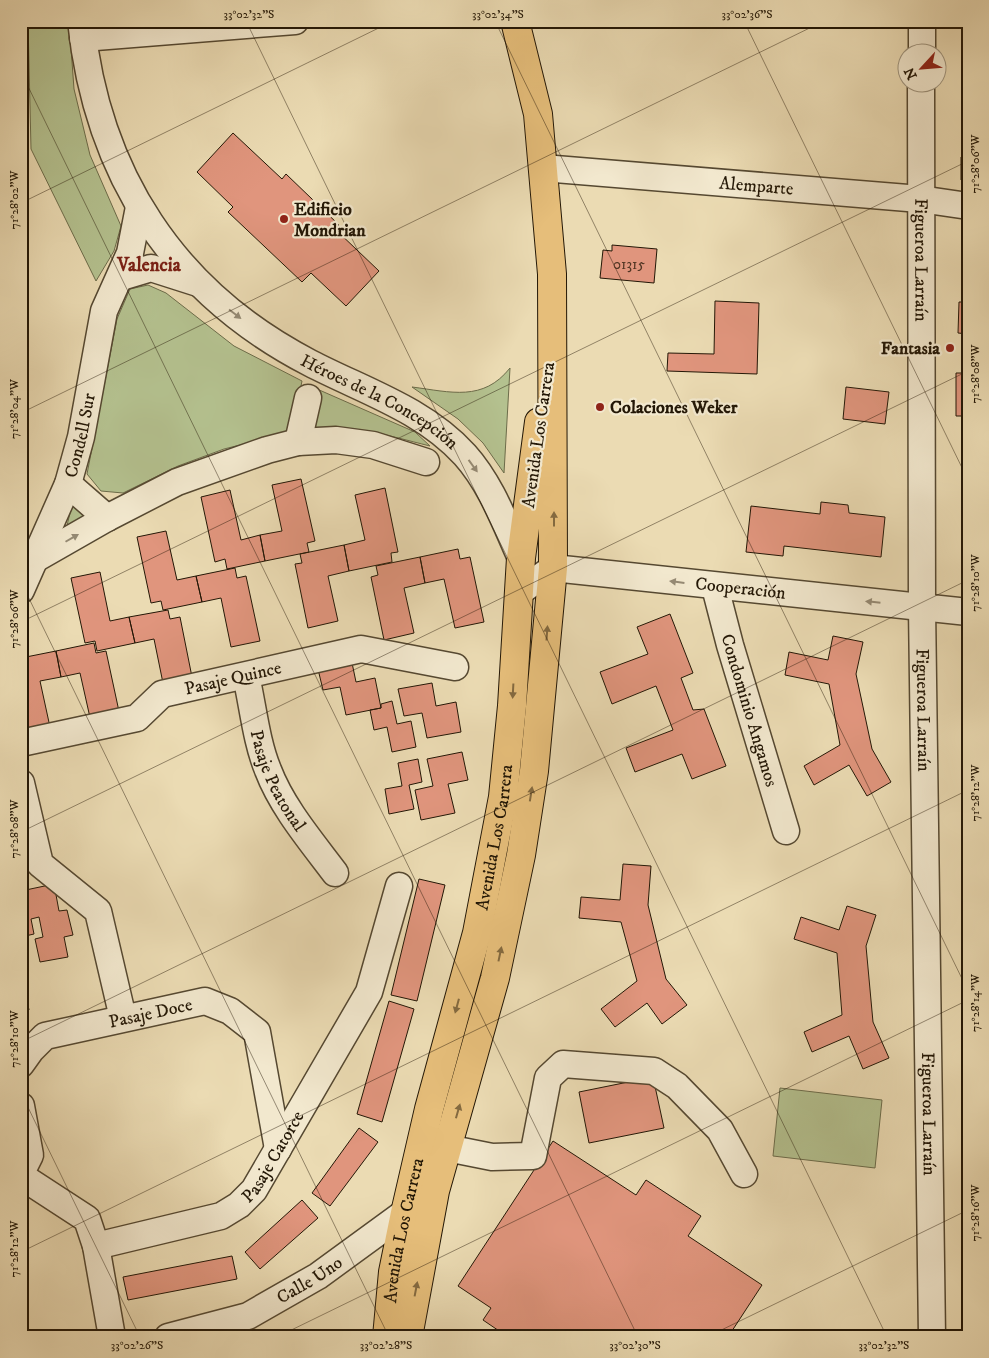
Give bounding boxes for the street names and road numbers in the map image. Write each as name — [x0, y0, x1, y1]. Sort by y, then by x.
street label: Alemparte — [718, 173, 794, 201]
street label: Figueroa Larraín — [909, 198, 931, 322]
street label: Héroes de la Concepción — [297, 350, 463, 455]
street label: Avenida Los Carrera — [518, 360, 560, 510]
street label: Condell Sur — [60, 391, 101, 480]
street label: Cooperación — [694, 573, 787, 605]
street label: Condominio Angamos — [716, 632, 782, 789]
street label: Figueroa Larraín — [911, 648, 934, 772]
street label: Pasaje Quince — [183, 657, 284, 701]
street label: Pasaje Peatonal — [245, 728, 310, 836]
street label: Avenida Los Carrera — [472, 763, 518, 912]
street label: Pasaje Doce — [107, 994, 195, 1034]
street label: Figueroa Larraín — [916, 1052, 940, 1176]
street label: Pasaje Catorce — [237, 1107, 310, 1208]
street label: Avenida Los Carrera — [380, 1156, 429, 1304]
street label: Calle Uno — [273, 1252, 347, 1309]

